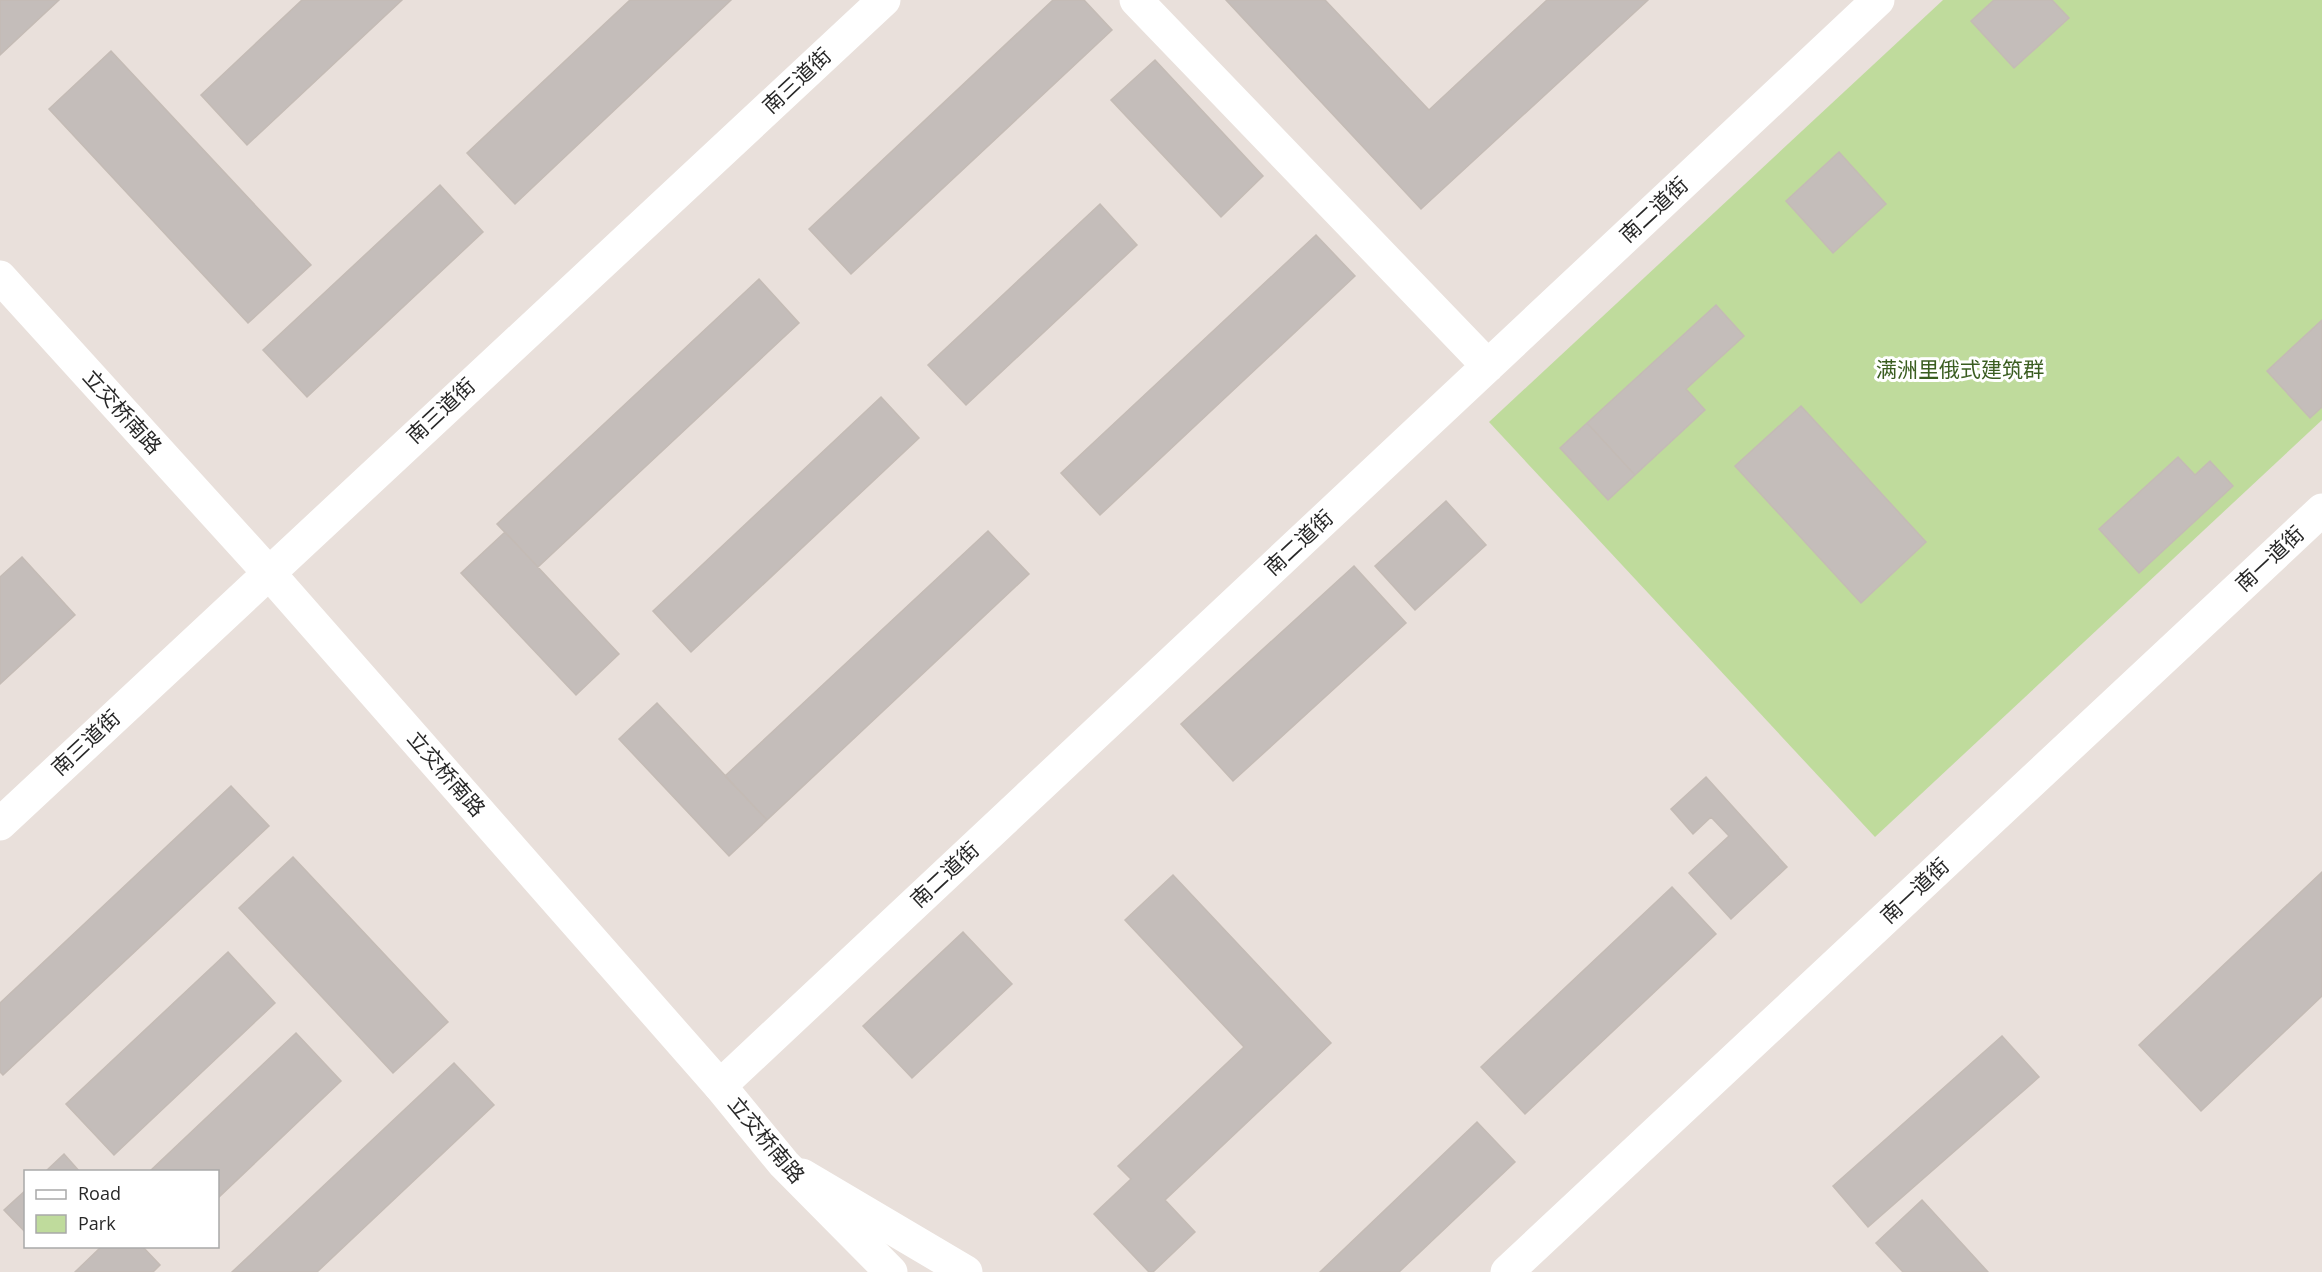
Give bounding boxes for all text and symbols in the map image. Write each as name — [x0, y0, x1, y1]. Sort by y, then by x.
street label: 南三道街 — [756, 41, 837, 119]
street label: 南二道街 — [1613, 170, 1694, 248]
park label: 满洲里俄式建筑群 — [1876, 355, 2044, 383]
street label: 立交桥南路 — [77, 363, 168, 460]
street label: 南三道街 — [400, 371, 481, 449]
street label: 南二道街 — [1258, 503, 1339, 581]
street label: 南一道街 — [2229, 519, 2310, 597]
street label: 南三道街 — [45, 703, 126, 781]
street label: 立交桥南路 — [402, 725, 492, 822]
street label: 南二道街 — [904, 835, 985, 913]
street label: 南一道街 — [1874, 851, 1955, 929]
street label: 立交桥南路 — [722, 1090, 811, 1189]
legend — [24, 1170, 219, 1248]
text: Road — [78, 1181, 121, 1205]
text: Park — [78, 1211, 116, 1235]

